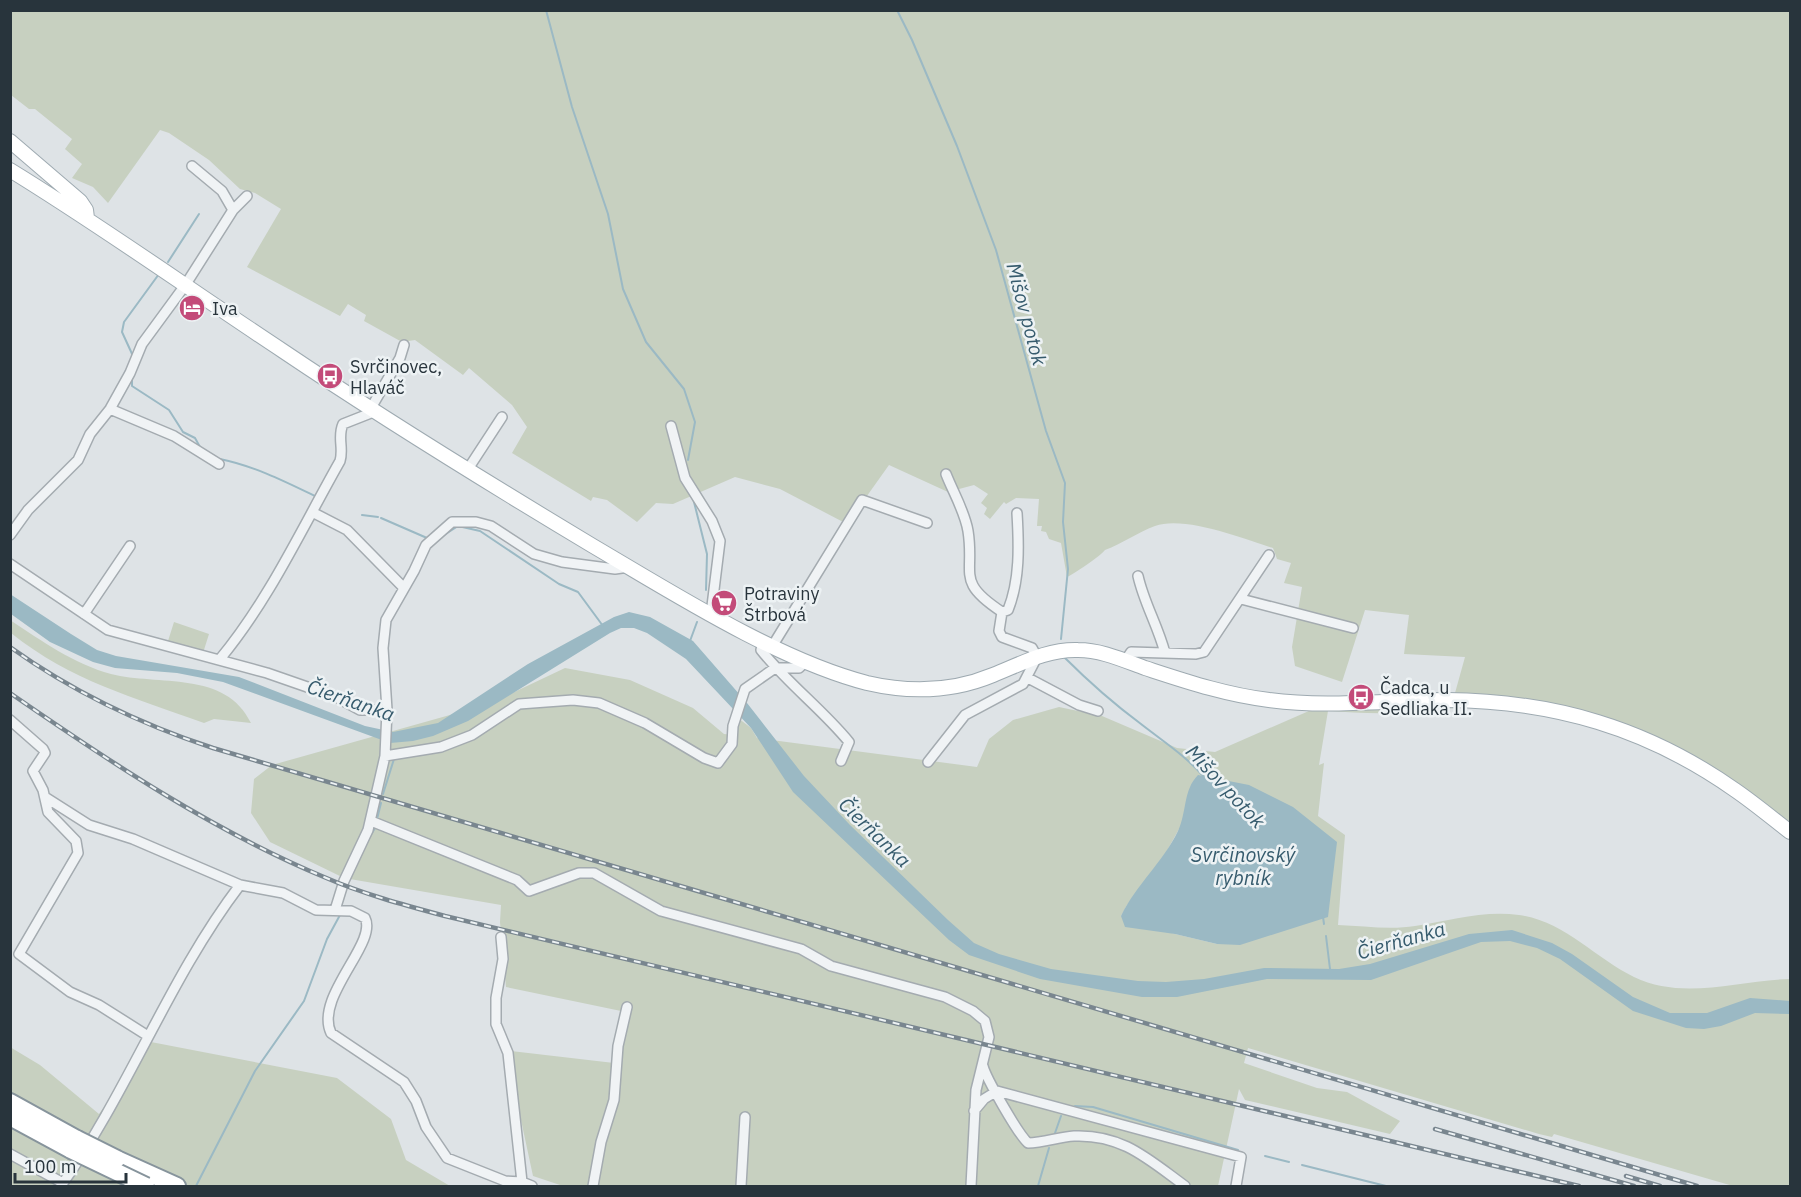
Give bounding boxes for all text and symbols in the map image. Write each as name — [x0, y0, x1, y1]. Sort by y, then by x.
water label: Mišov potok — [1000, 260, 1054, 369]
hotel icon: Iva — [177, 293, 207, 323]
place label: Iva — [212, 297, 238, 320]
place label: Svrčinovec, Hlaváč — [350, 355, 442, 399]
bus stop icon: Svrčinovec, Hlaváč — [315, 361, 345, 391]
place label: Potraviny Štrbová — [744, 582, 819, 626]
supermarket icon: Potraviny Štrbová — [709, 588, 739, 618]
water label: Čierňanka — [304, 672, 398, 728]
place label: Čadca, u Sedliaka II. — [1380, 675, 1472, 720]
bus stop icon: Čadca, u Sedliaka II. — [1346, 682, 1376, 712]
water label: Mišov potok — [1180, 738, 1272, 834]
water label: Čierňanka — [833, 791, 917, 873]
water label: Svrčinovský rybník — [1191, 841, 1297, 891]
water label: Čierňanka — [1354, 915, 1448, 965]
scale bar — [15, 1146, 126, 1184]
text: 100 m — [24, 1155, 76, 1178]

